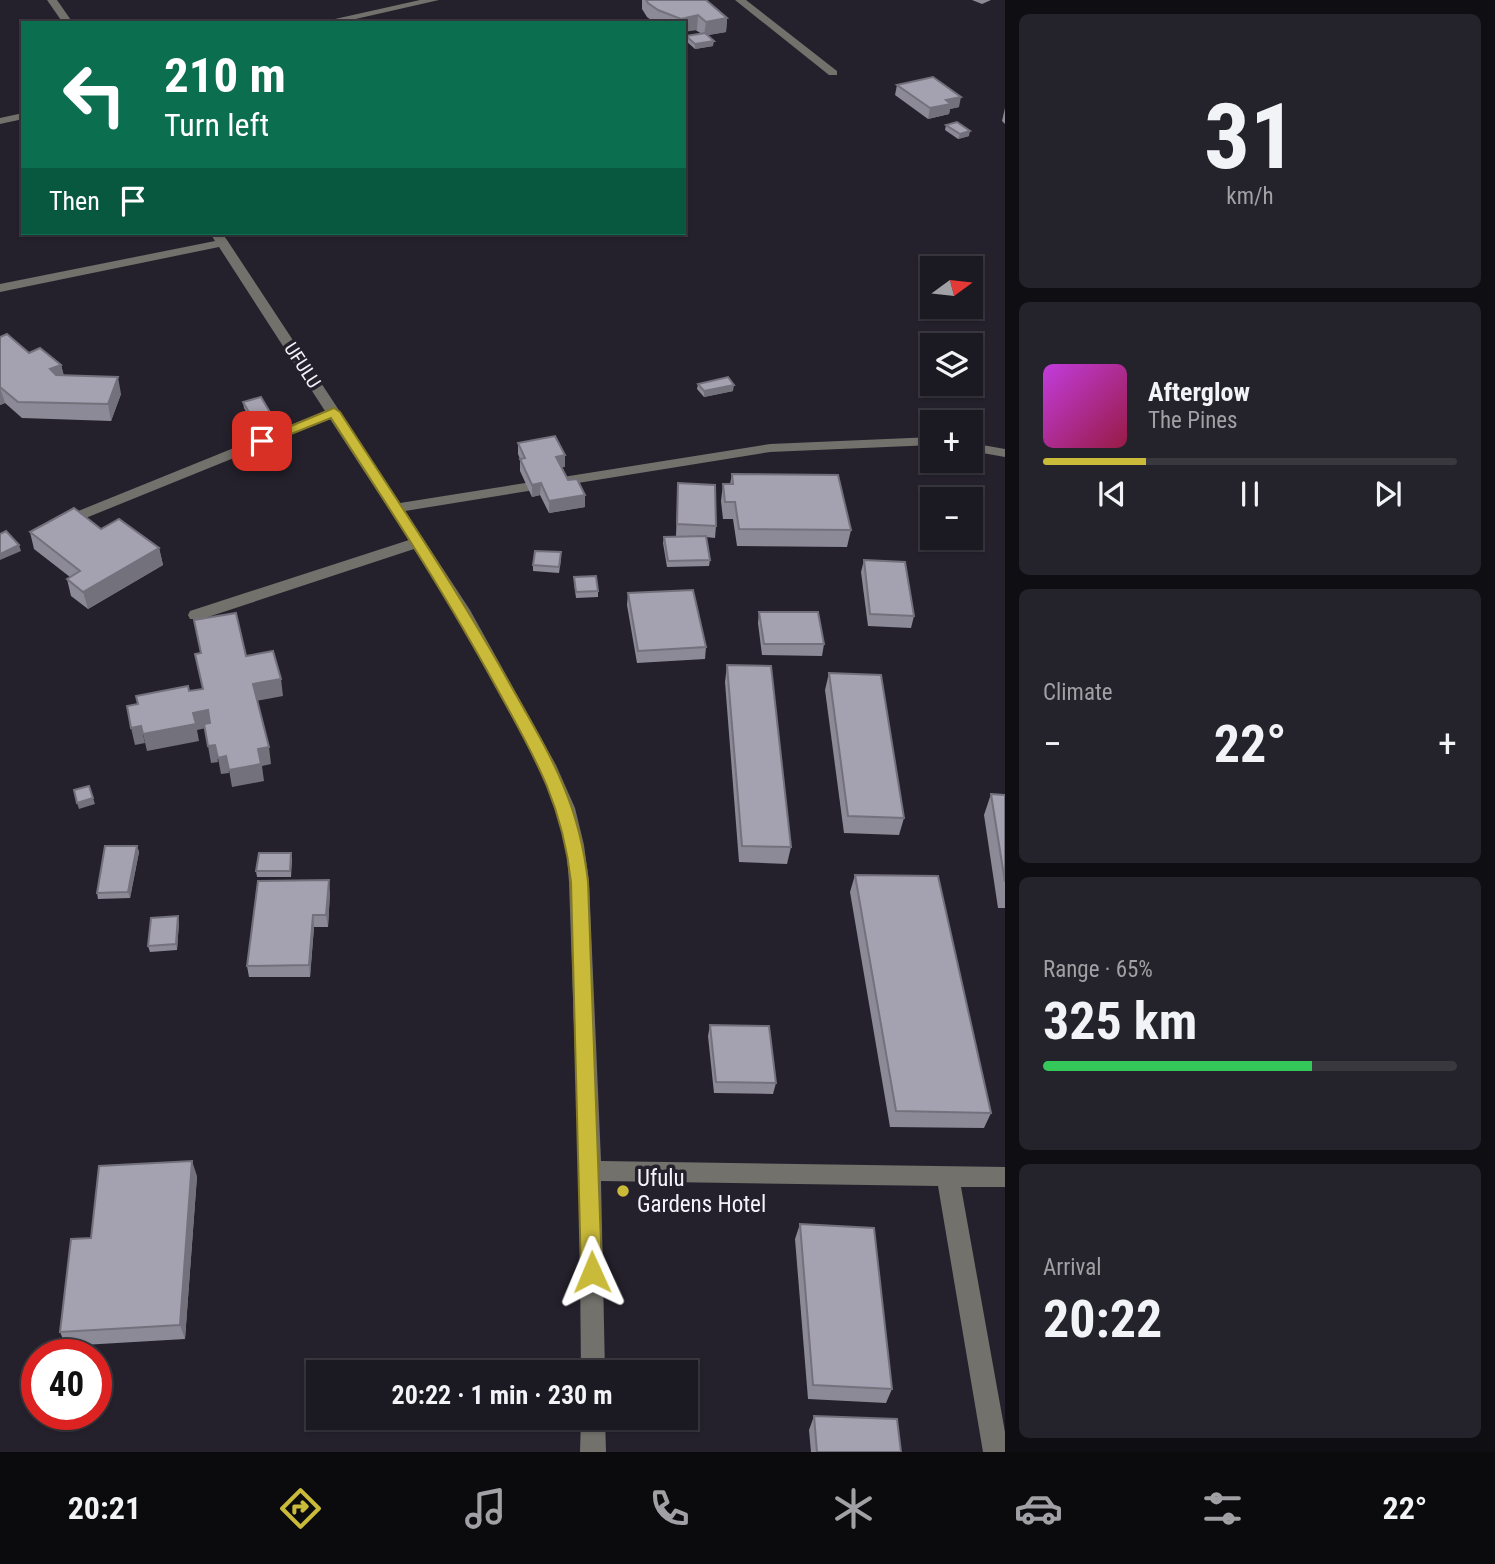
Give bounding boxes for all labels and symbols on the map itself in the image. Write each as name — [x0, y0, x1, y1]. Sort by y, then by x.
north arrow — [920, 256, 984, 318]
street label: UFULU — [279, 338, 326, 392]
pin — [232, 411, 292, 471]
place label: Ufulu Gardens Hotel — [637, 1165, 766, 1218]
marker: Ufulu Gardens Hotel — [615, 1183, 631, 1199]
position arrow — [555, 1235, 629, 1309]
speed limit sign: 40 — [21, 1339, 112, 1430]

